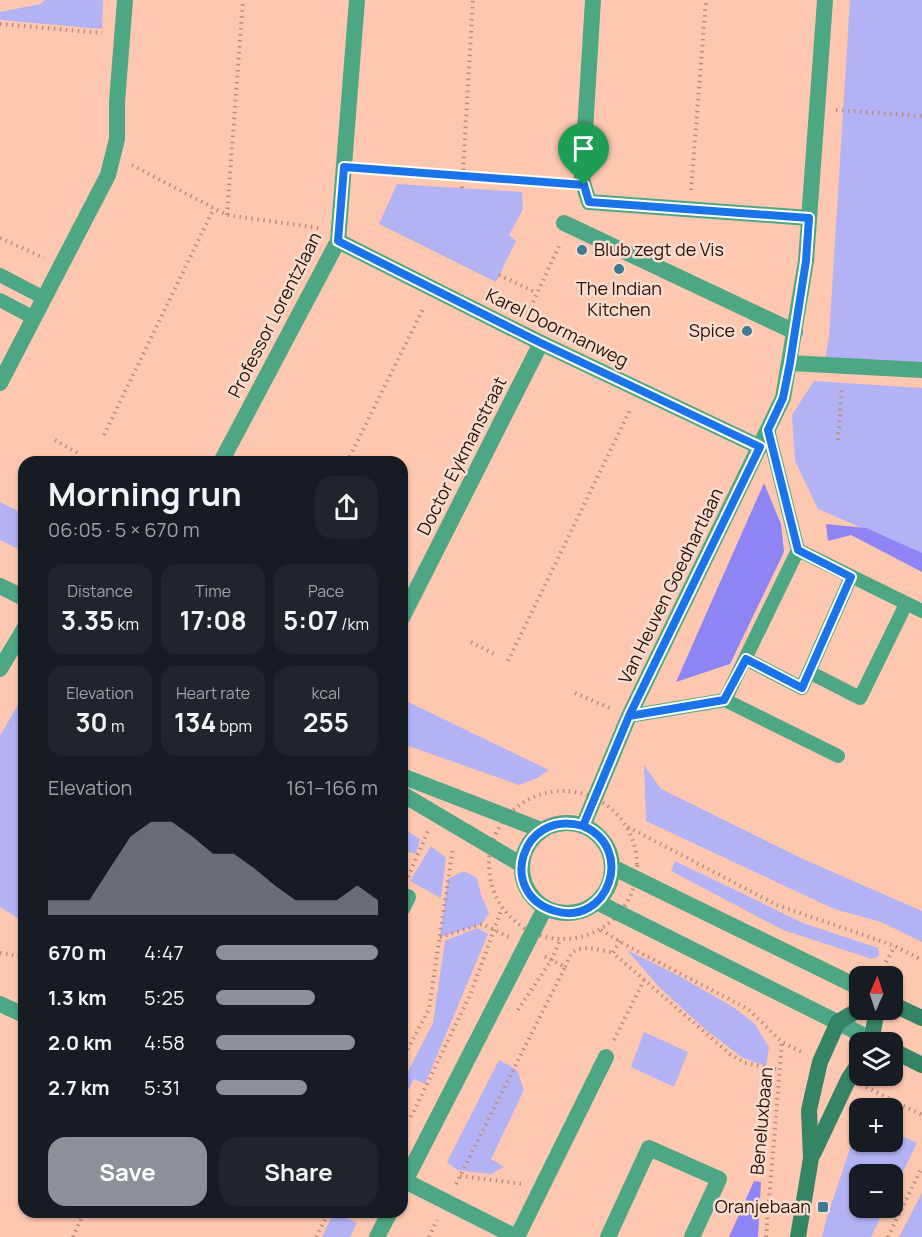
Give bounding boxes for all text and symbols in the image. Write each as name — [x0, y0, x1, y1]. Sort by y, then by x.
pin — [558, 123, 609, 185]
icon: arrive — [567, 132, 600, 165]
street label: Professor Lorentzlaan — [222, 228, 326, 401]
place label: Blub zegt de Vis — [594, 237, 724, 261]
marker: Blub zegt de Vis — [575, 243, 589, 257]
marker: The Indian Kitchen — [612, 262, 626, 276]
place label: The Indian Kitchen — [576, 276, 662, 321]
street label: Karel Doormanweg — [482, 282, 633, 372]
place label: Spice — [689, 318, 735, 342]
marker: Spice — [740, 324, 754, 338]
street label: Doctor Eykmanstraat — [411, 372, 512, 539]
text: Morning run — [48, 471, 242, 516]
button: share — [315, 476, 378, 539]
street label: Van Heuven Goedhartlaan — [612, 484, 728, 687]
text: 06:05 · 5 × 670 m — [48, 516, 200, 543]
text: Distance — [67, 580, 133, 602]
text: Time — [195, 580, 231, 602]
text: Pace — [308, 580, 344, 602]
text: 3.35 — [61, 602, 114, 638]
text: 17:08 — [179, 602, 247, 638]
text: 5:07 — [283, 602, 338, 638]
text: km — [114, 613, 139, 635]
text: /km — [338, 613, 369, 635]
text: Elevation — [66, 682, 134, 704]
text: Heart rate — [176, 682, 250, 704]
text: kcal — [311, 682, 341, 704]
text: 30 — [75, 704, 108, 740]
text: 134 — [174, 704, 216, 740]
text: 255 — [303, 704, 349, 740]
text: m — [108, 715, 125, 737]
text: bpm — [216, 715, 252, 737]
text: Elevation — [48, 774, 132, 801]
text: 161–166 m — [286, 774, 378, 801]
text: 670 m — [48, 939, 106, 966]
text: 4:47 — [144, 939, 184, 966]
north arrow — [849, 966, 903, 1020]
map controls — [849, 966, 903, 1218]
text: 1.3 km — [48, 984, 106, 1011]
text: 5:25 — [144, 984, 184, 1011]
text: 2.0 km — [48, 1029, 112, 1056]
text: 4:58 — [144, 1029, 185, 1056]
button: layers — [849, 1032, 903, 1086]
street label: Beneluxbaan — [744, 1066, 778, 1176]
text: 2.7 km — [48, 1074, 109, 1101]
text: 5:31 — [144, 1074, 180, 1101]
button: + — [849, 1098, 903, 1152]
button: Save — [48, 1137, 207, 1206]
button: Share — [219, 1137, 378, 1206]
button: − — [849, 1164, 903, 1218]
place label: Oranjebaan — [715, 1194, 811, 1218]
marker: Oranjebaan — [816, 1200, 830, 1214]

